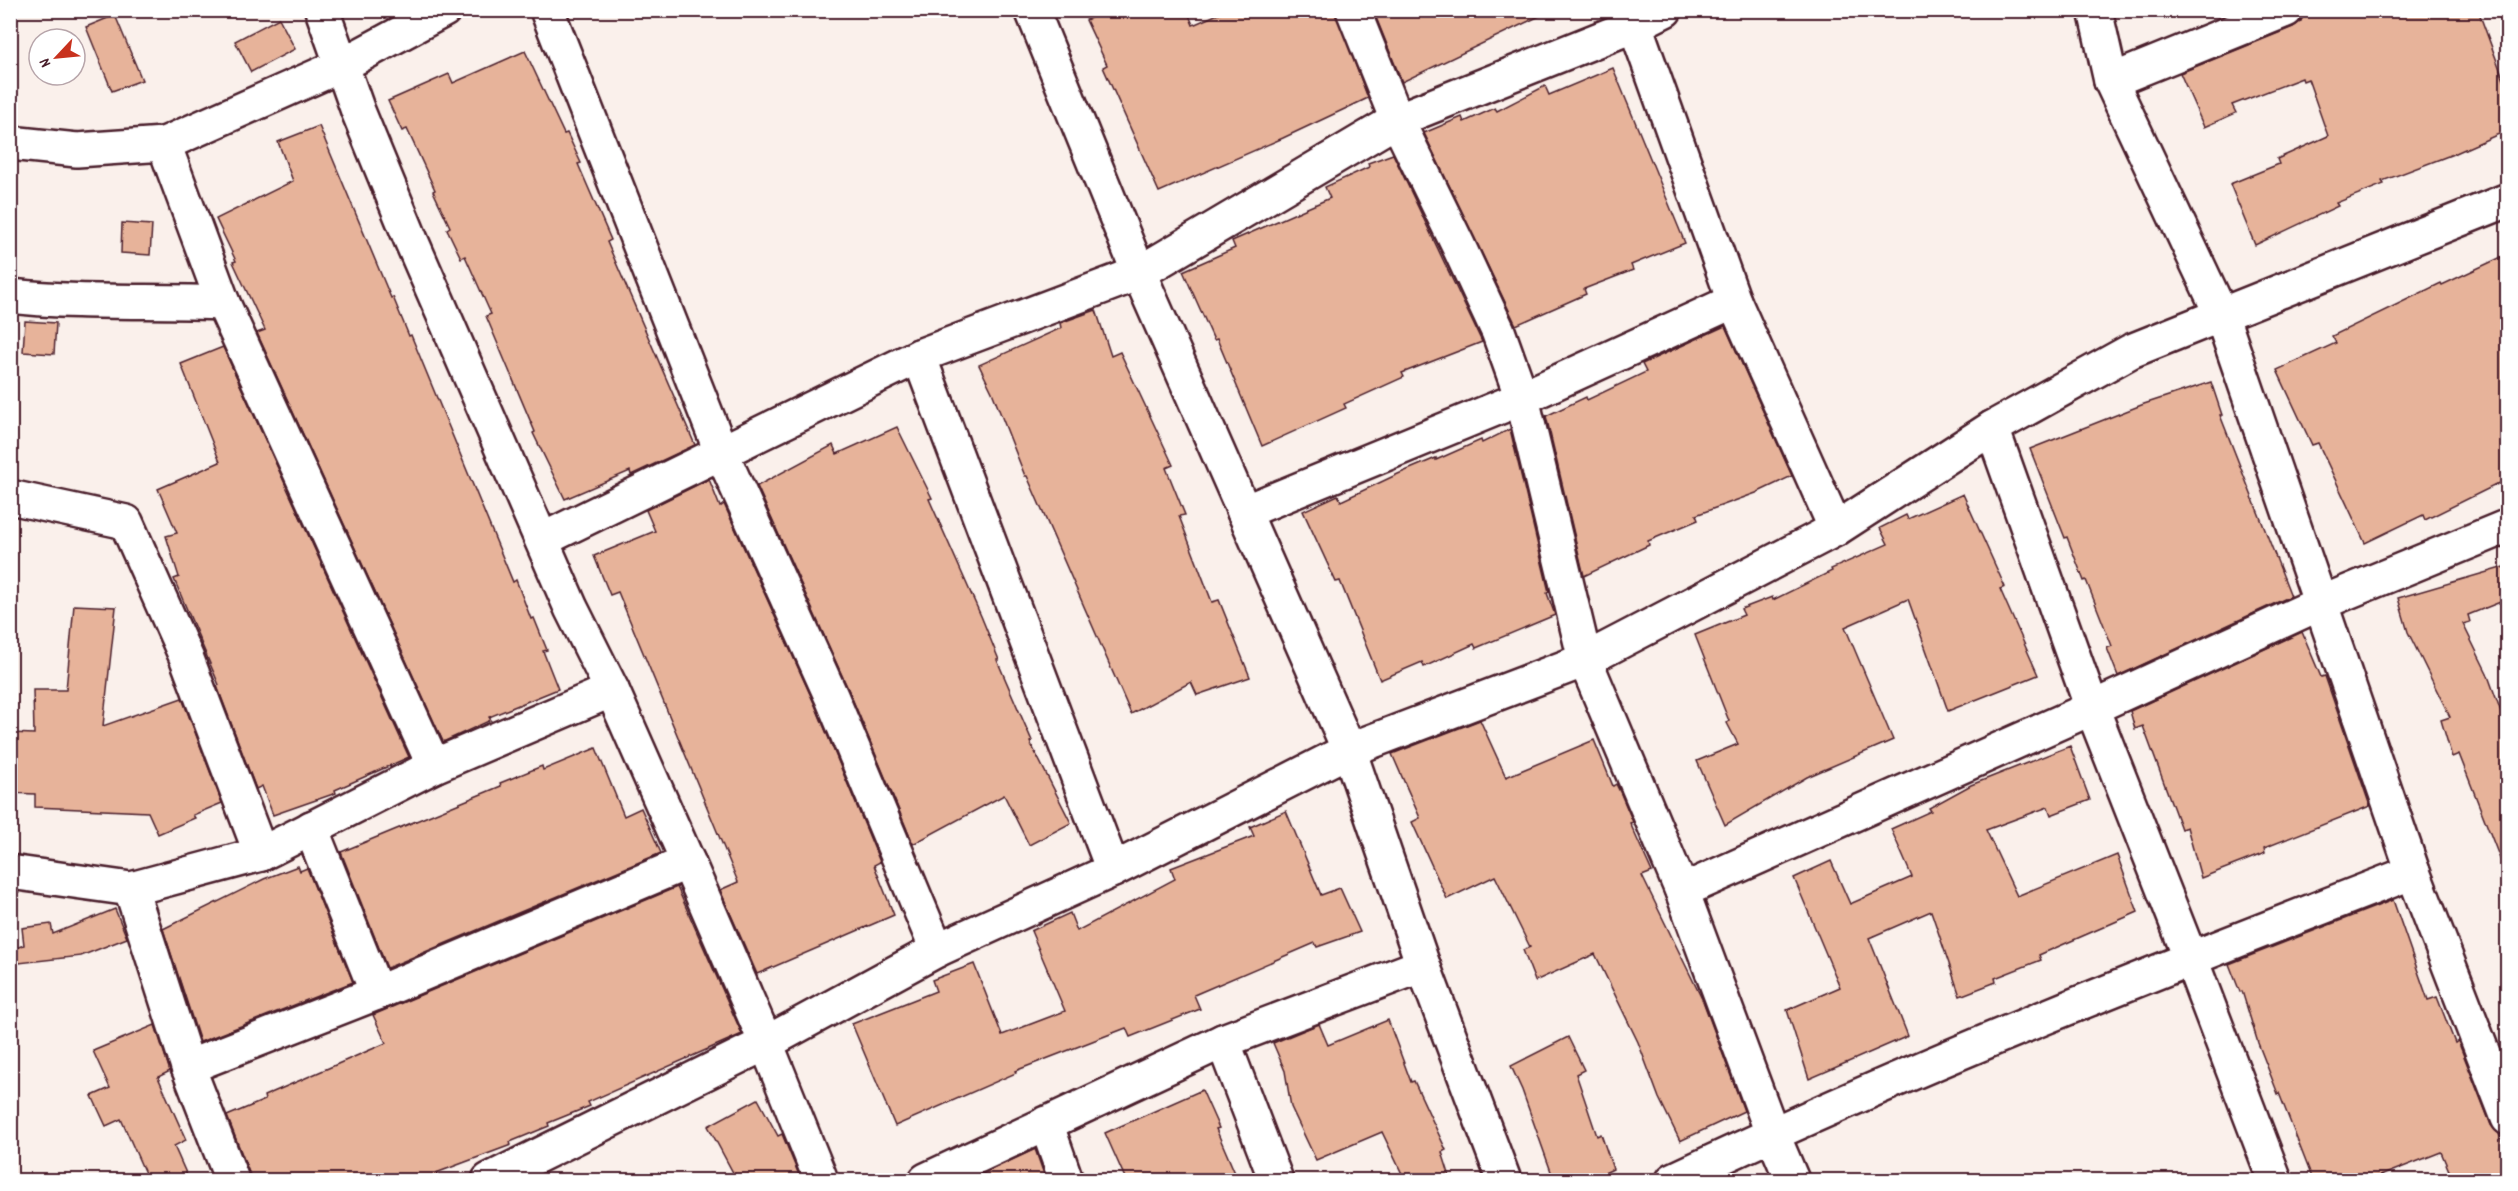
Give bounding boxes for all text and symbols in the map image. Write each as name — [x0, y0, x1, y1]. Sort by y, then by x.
north arrow — [27, 27, 87, 87]
text: N — [34, 54, 58, 71]

